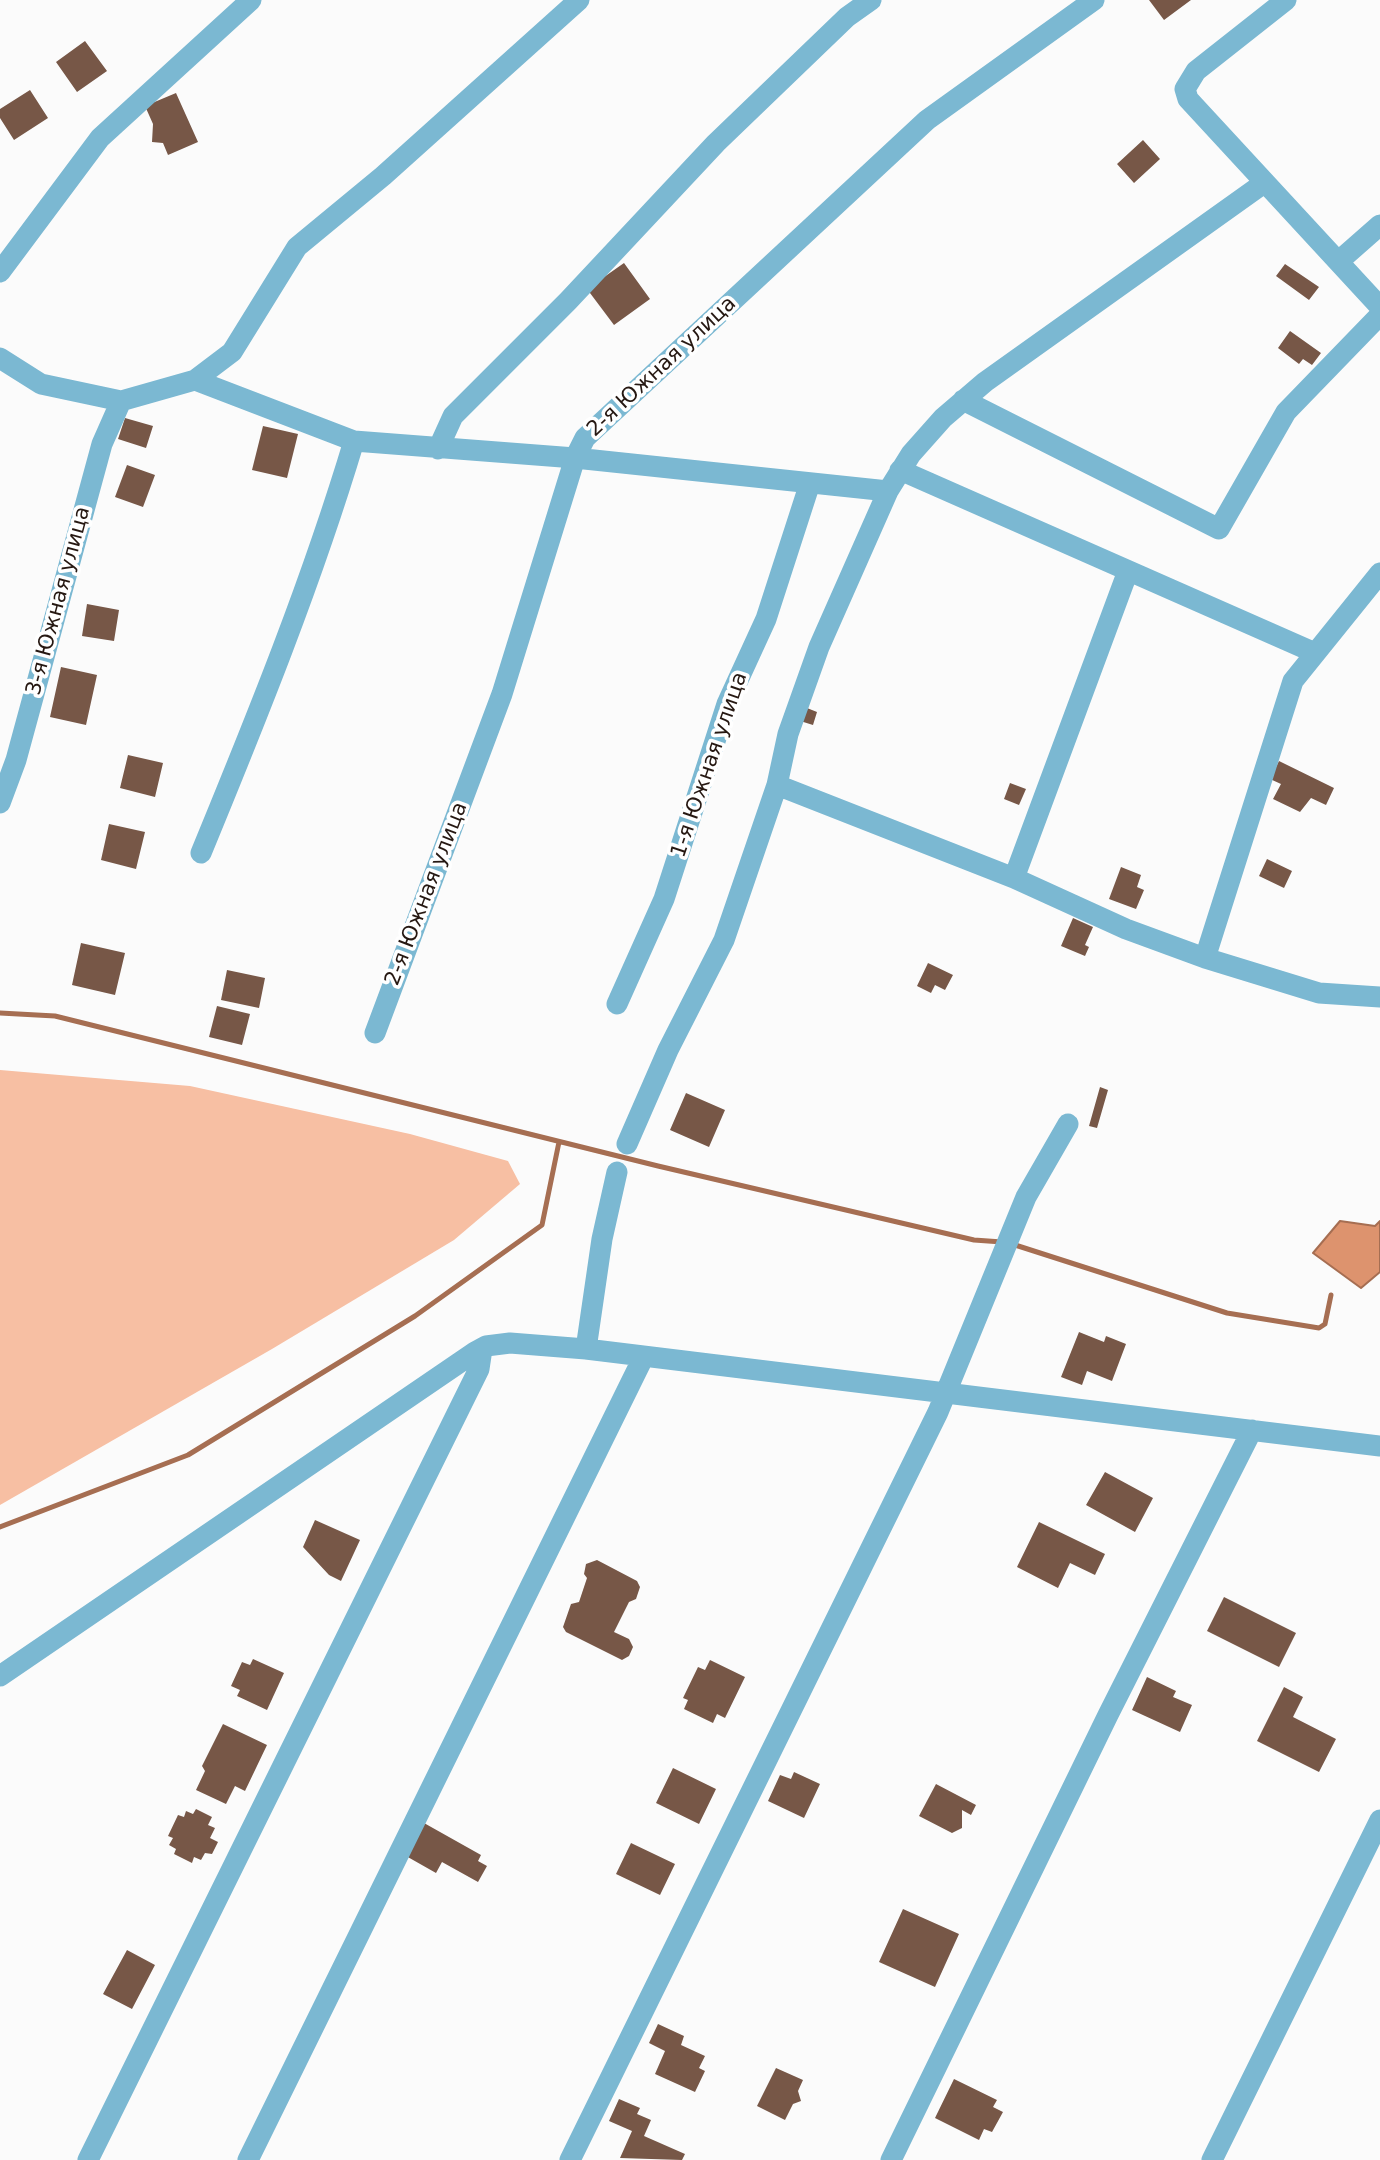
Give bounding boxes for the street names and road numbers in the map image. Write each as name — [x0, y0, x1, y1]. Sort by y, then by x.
street label: 2-я Южная улица — [582, 291, 742, 443]
street label: 3-я Южная улица — [22, 504, 96, 698]
street label: 1-я Южная улица — [666, 669, 754, 861]
street label: 2-я Южная улица — [380, 799, 474, 989]

